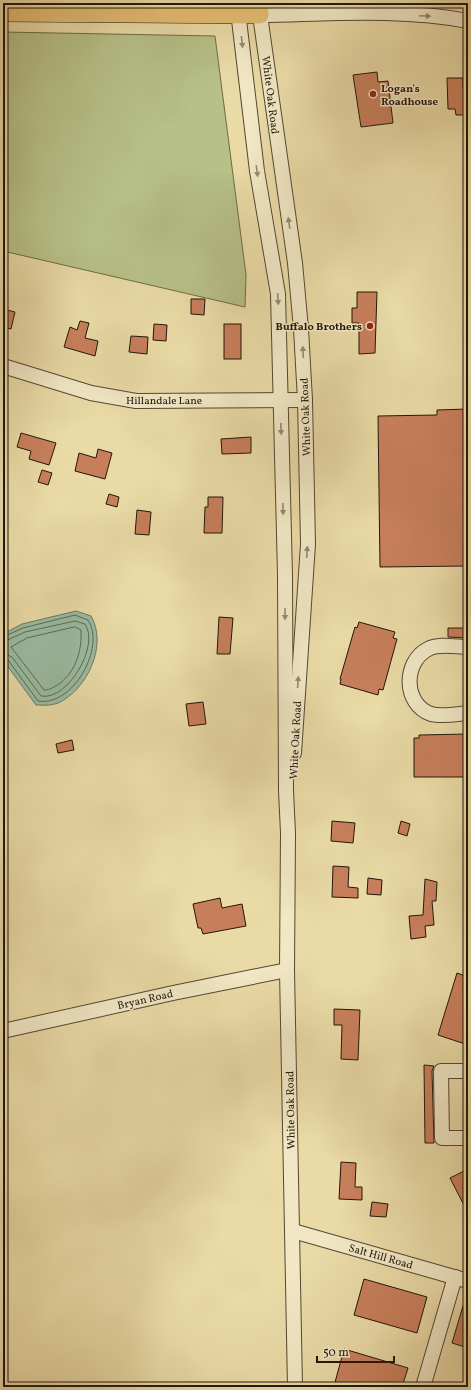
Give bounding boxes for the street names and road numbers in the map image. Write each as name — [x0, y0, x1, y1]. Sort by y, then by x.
street label: White Oak Road — [257, 55, 282, 135]
street label: White Oak Road — [298, 377, 315, 456]
street label: Hillandale Lane — [126, 394, 202, 409]
street label: White Oak Road — [287, 700, 306, 780]
street label: Bryan Road — [116, 987, 175, 1014]
street label: White Oak Road — [283, 1071, 300, 1149]
street label: Salt Hill Road — [347, 1241, 414, 1274]

